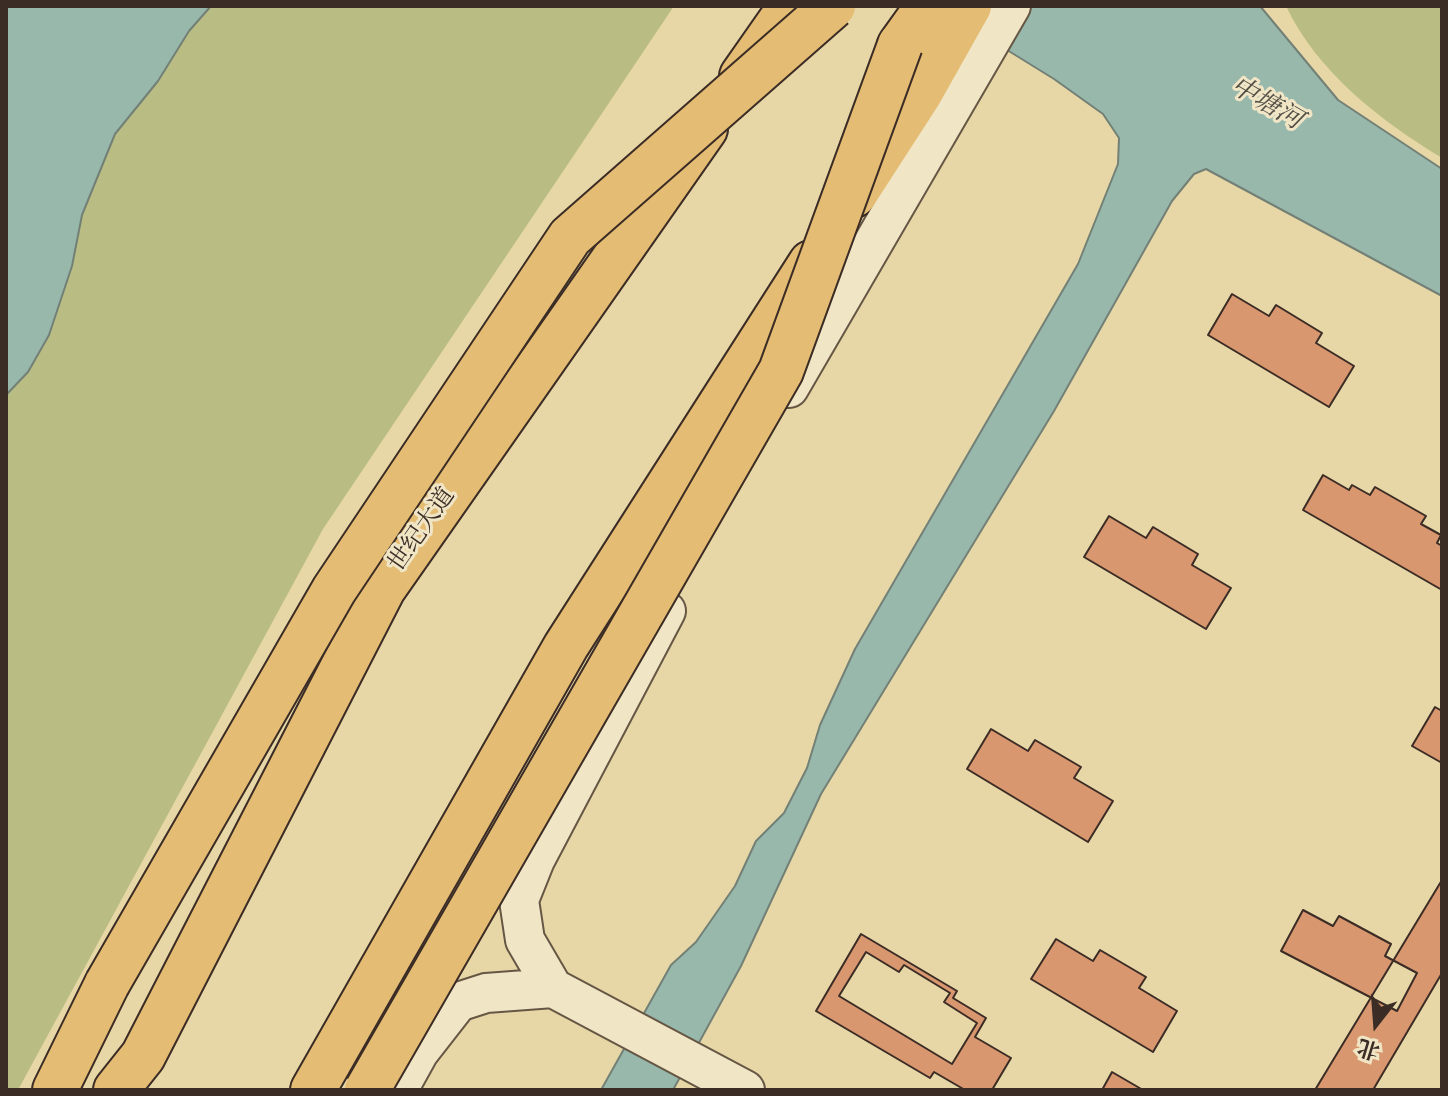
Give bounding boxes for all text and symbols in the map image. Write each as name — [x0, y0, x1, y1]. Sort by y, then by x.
water label: 中塘河 — [1223, 73, 1307, 139]
street label: 世纪大道 — [385, 483, 463, 579]
north arrow — [1336, 984, 1416, 1064]
text: 北 — [1354, 1028, 1384, 1065]

